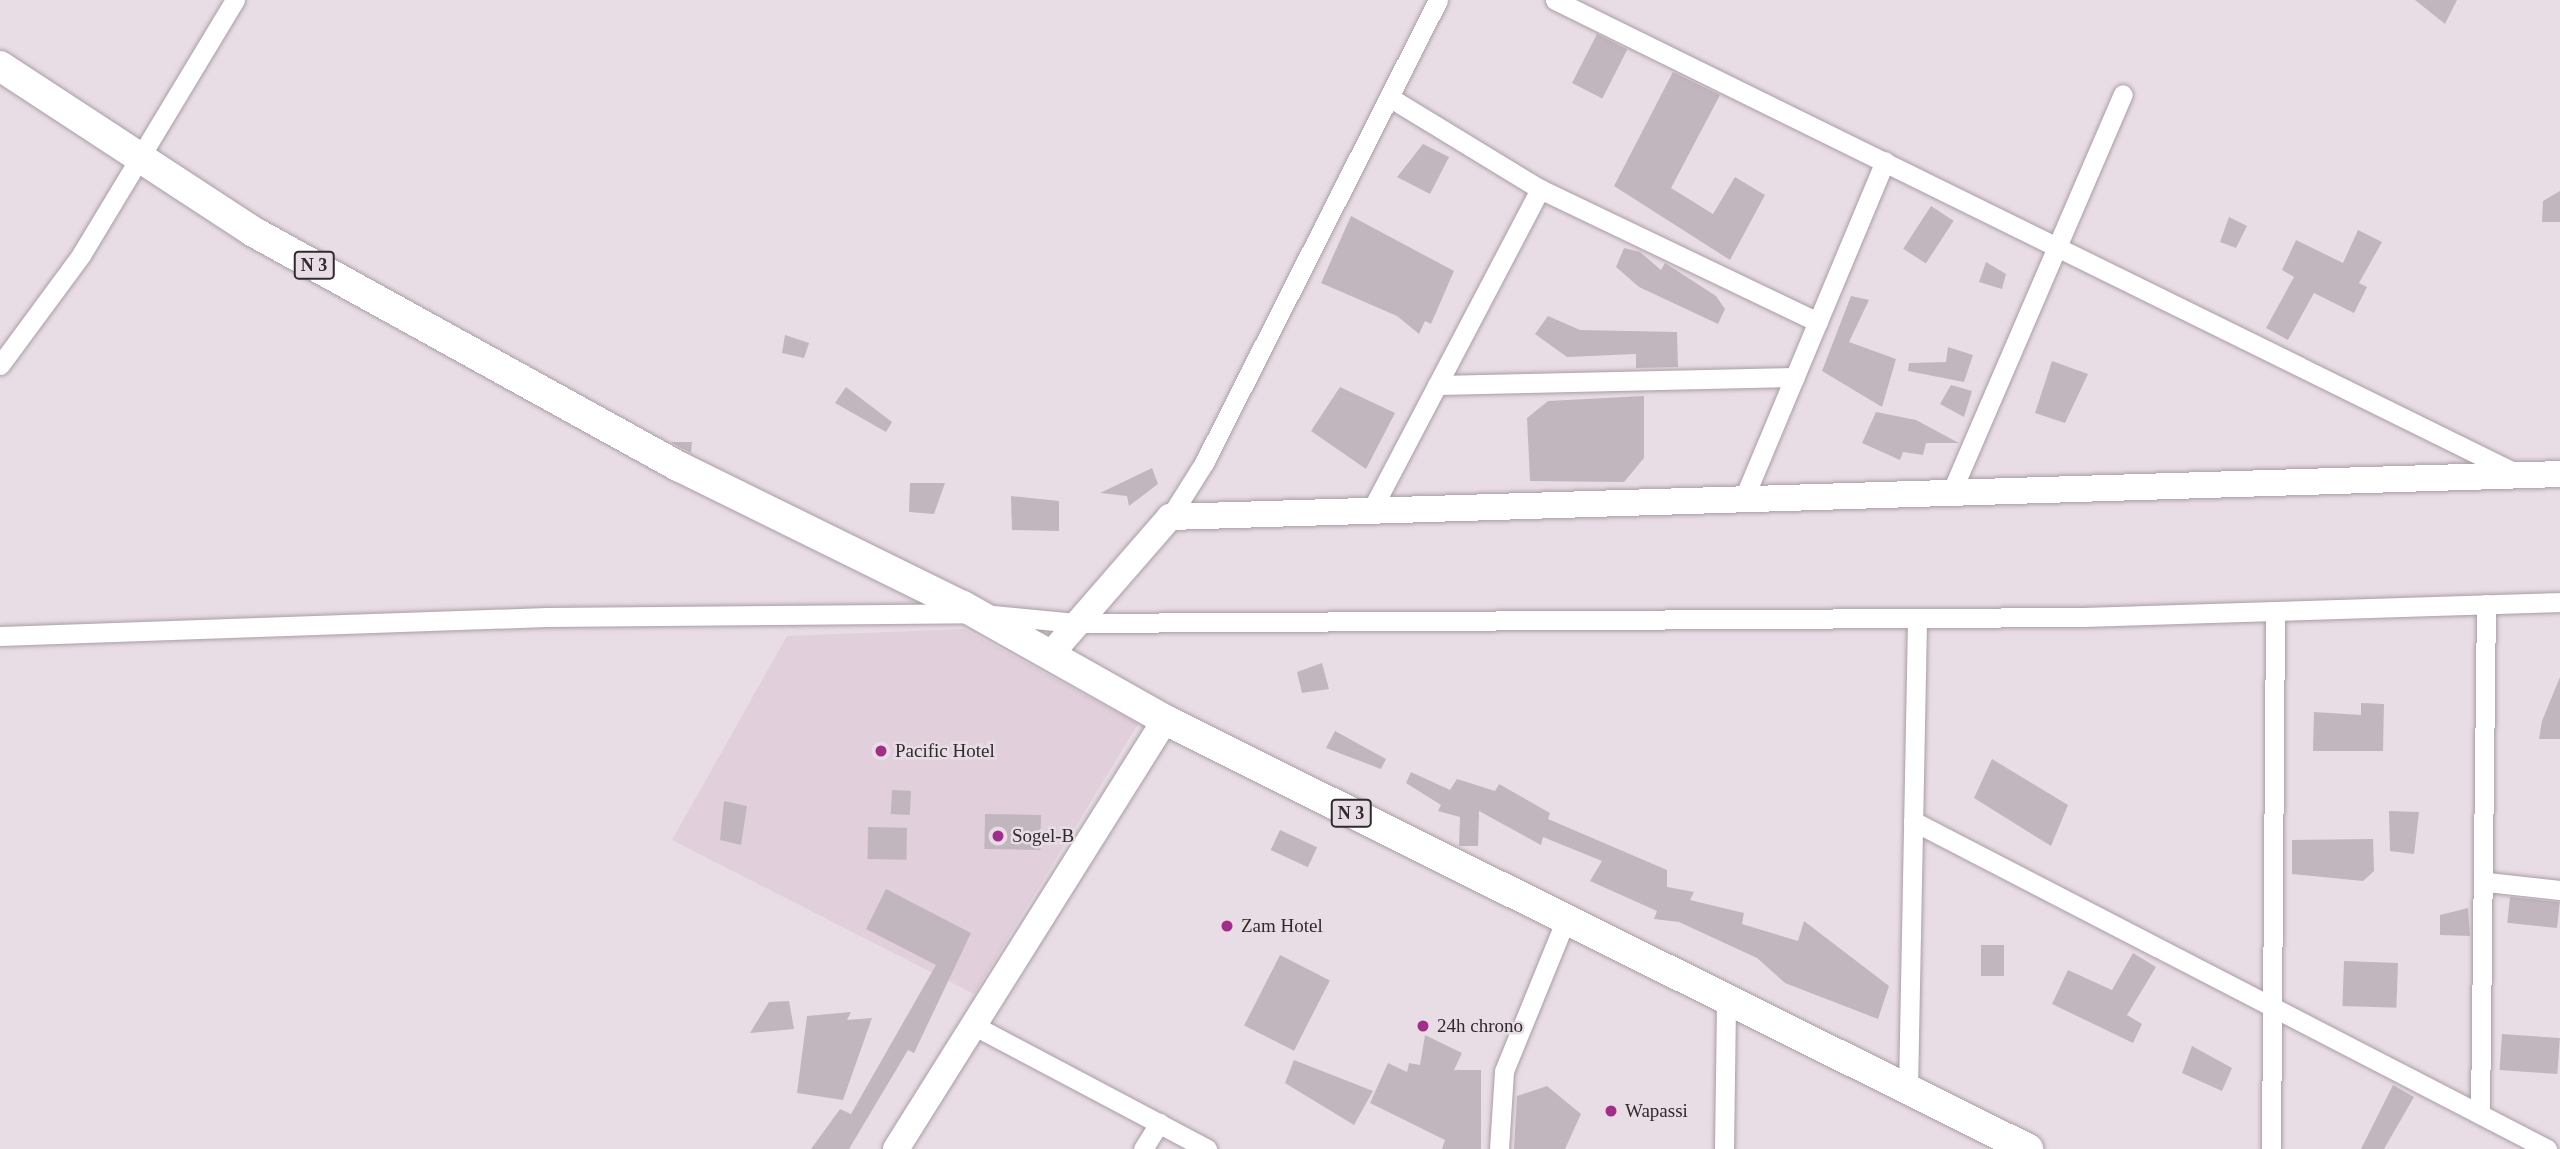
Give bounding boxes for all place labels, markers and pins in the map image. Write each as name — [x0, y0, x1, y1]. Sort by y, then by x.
place label: Pacific Hotel — [895, 740, 995, 762]
marker: Pacific Hotel — [873, 743, 889, 759]
place label: Sogel-B — [1012, 825, 1074, 847]
marker: Sogel-B — [990, 828, 1006, 844]
place label: Zam Hotel — [1241, 915, 1323, 937]
marker: Zam Hotel — [1219, 918, 1235, 934]
place label: 24h chrono — [1437, 1015, 1523, 1037]
marker: 24h chrono — [1415, 1018, 1431, 1034]
place label: Wapassi — [1625, 1100, 1688, 1122]
marker: Wapassi — [1603, 1103, 1619, 1119]

